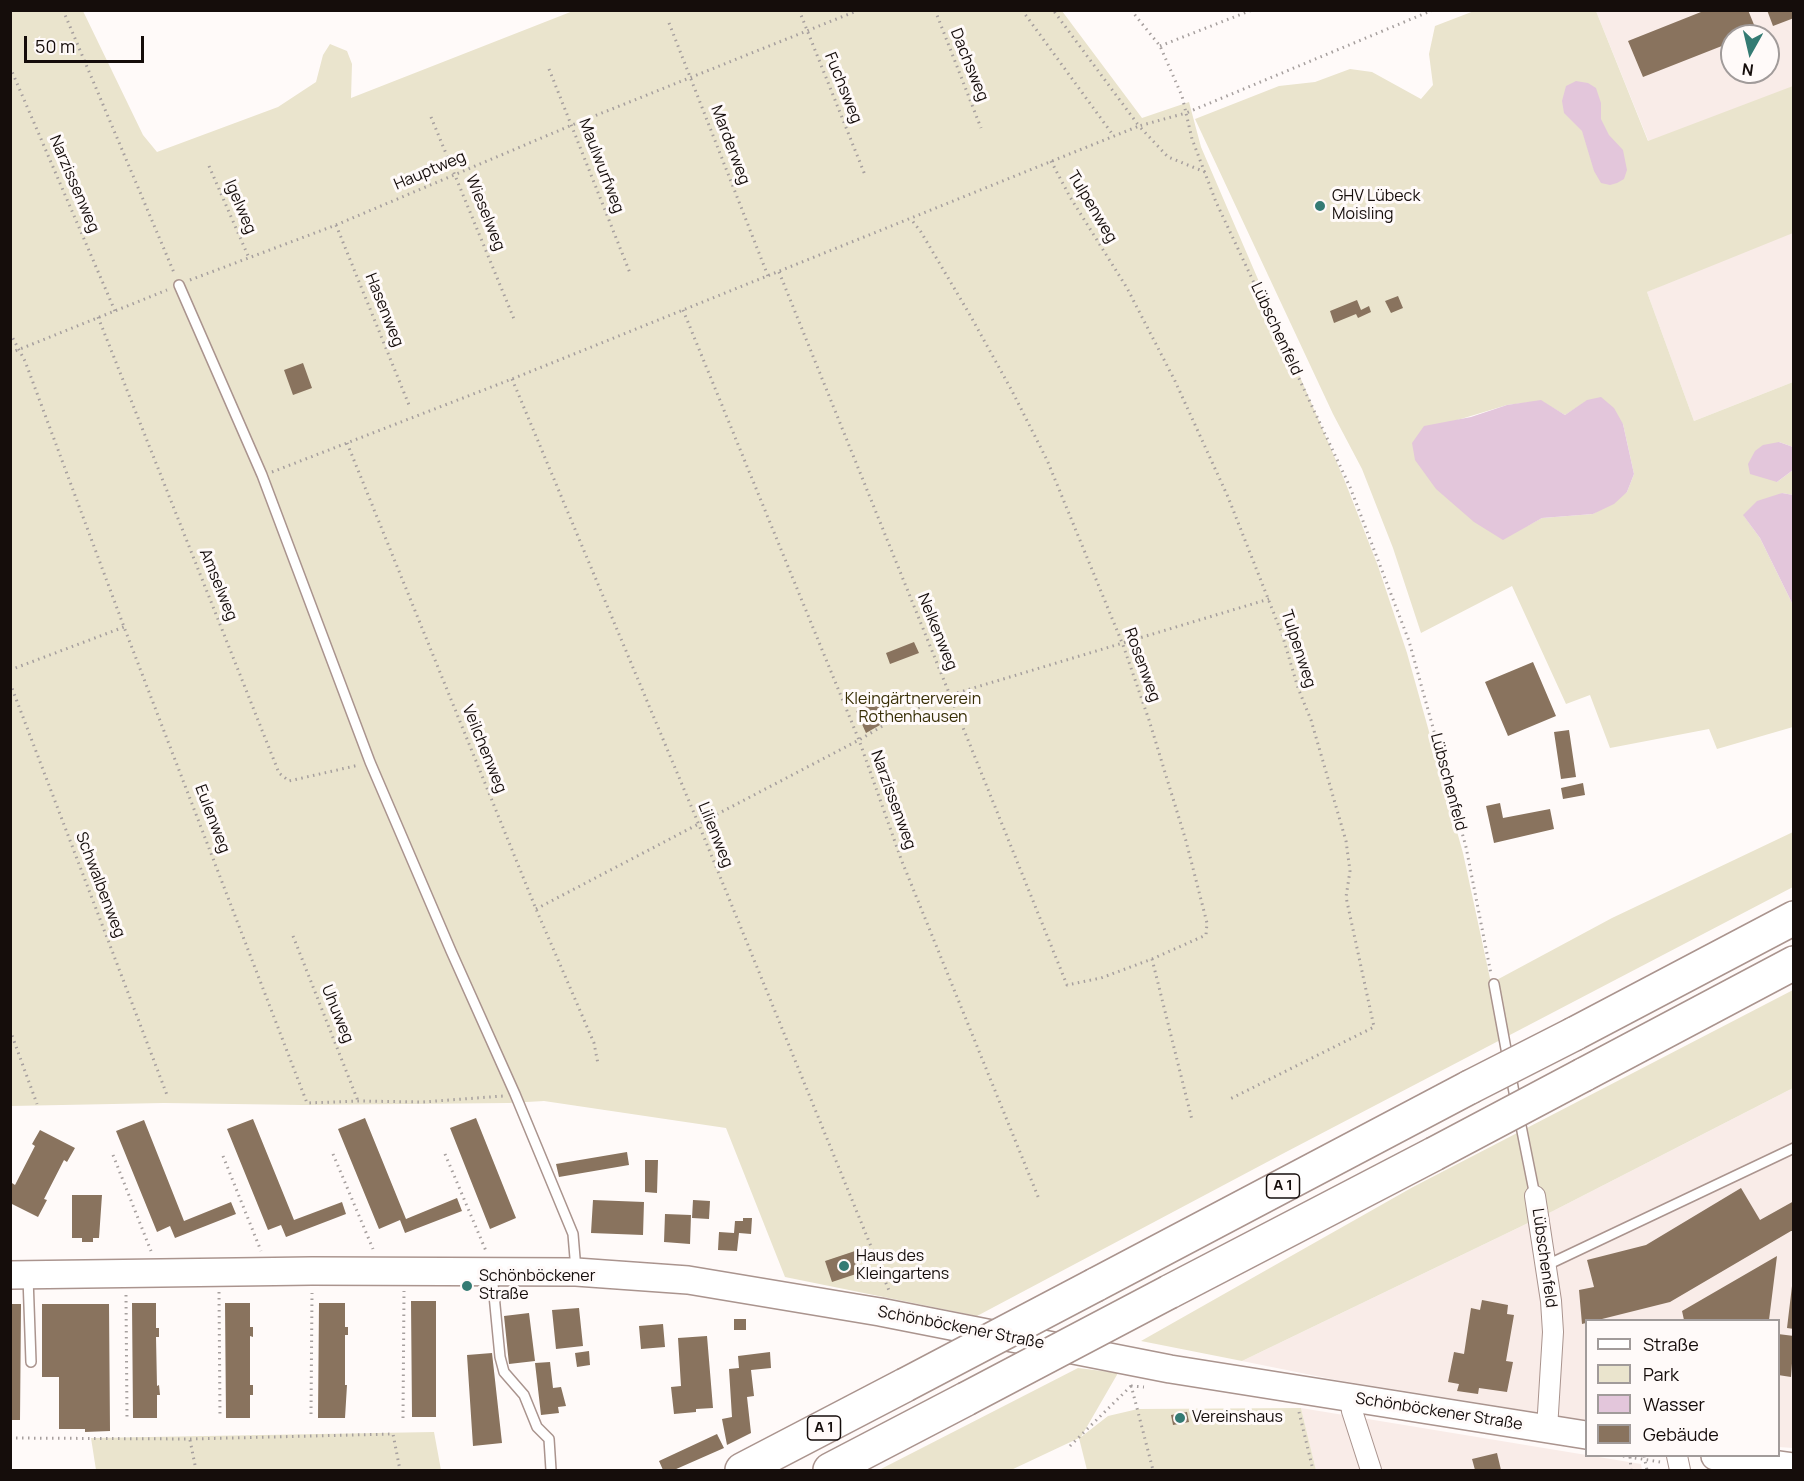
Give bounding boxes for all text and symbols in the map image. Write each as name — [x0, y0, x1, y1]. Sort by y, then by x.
scale bar — [27, 24, 147, 62]
north arrow — [1720, 24, 1780, 84]
street label: Dachsweg — [946, 26, 992, 104]
text: 50 m — [35, 34, 75, 58]
street label: Fuchsweg — [820, 50, 866, 126]
text: N — [1741, 58, 1755, 82]
street label: Marderweg — [706, 103, 754, 187]
street label: Maulwurfweg — [574, 116, 628, 216]
street label: Narzissenweg — [45, 132, 103, 236]
street label: Hauptweg — [391, 147, 469, 195]
street label: Tulpenweg — [1063, 167, 1121, 247]
street label: Wieselweg — [461, 172, 509, 254]
street label: Igelweg — [220, 177, 260, 237]
place label: GHV Lübeck Moisling — [1332, 187, 1420, 225]
marker: GHV Lübeck Moisling — [1313, 199, 1327, 213]
street label: Hasenweg — [361, 270, 407, 350]
street label: Lübschenfeld — [1246, 279, 1306, 379]
street label: Amselweg — [195, 546, 241, 624]
street label: Nelkenweg — [913, 591, 961, 673]
street label: Tulpenweg — [1276, 608, 1320, 690]
street label: Rosenweg — [1120, 625, 1164, 705]
park label: Kleingärtnerverein Rothenhausen — [845, 690, 981, 728]
street label: Veilchenweg — [458, 702, 510, 796]
street label: Lübschenfeld — [1426, 731, 1470, 833]
street label: Narzissenweg — [866, 748, 920, 852]
street label: Eulenweg — [190, 782, 234, 856]
street label: Lilienweg — [693, 800, 737, 870]
street label: Schwalbenweg — [71, 830, 129, 940]
street label: Uhuweg — [317, 982, 357, 1046]
road number: A 1 — [1266, 1174, 1300, 1198]
street label: Lübschenfeld — [1528, 1207, 1560, 1309]
place label: Haus des Kleingartens — [856, 1247, 949, 1285]
marker: Haus des Kleingartens — [837, 1259, 851, 1273]
place label: Schönböckener Straße — [479, 1267, 595, 1305]
marker: Schönböckener Straße — [460, 1279, 474, 1293]
street label: Schönböckener Straße — [876, 1302, 1046, 1354]
legend — [1585, 1319, 1780, 1457]
text: Straße — [1643, 1332, 1699, 1356]
text: Park — [1643, 1362, 1679, 1386]
street label: Schönböckener Straße — [1354, 1389, 1524, 1435]
text: Wasser — [1643, 1392, 1705, 1416]
place label: Vereinshaus — [1192, 1408, 1283, 1428]
marker: Vereinshaus — [1173, 1411, 1187, 1425]
road number: A 1 — [808, 1416, 840, 1440]
text: Gebäude — [1643, 1422, 1719, 1446]

